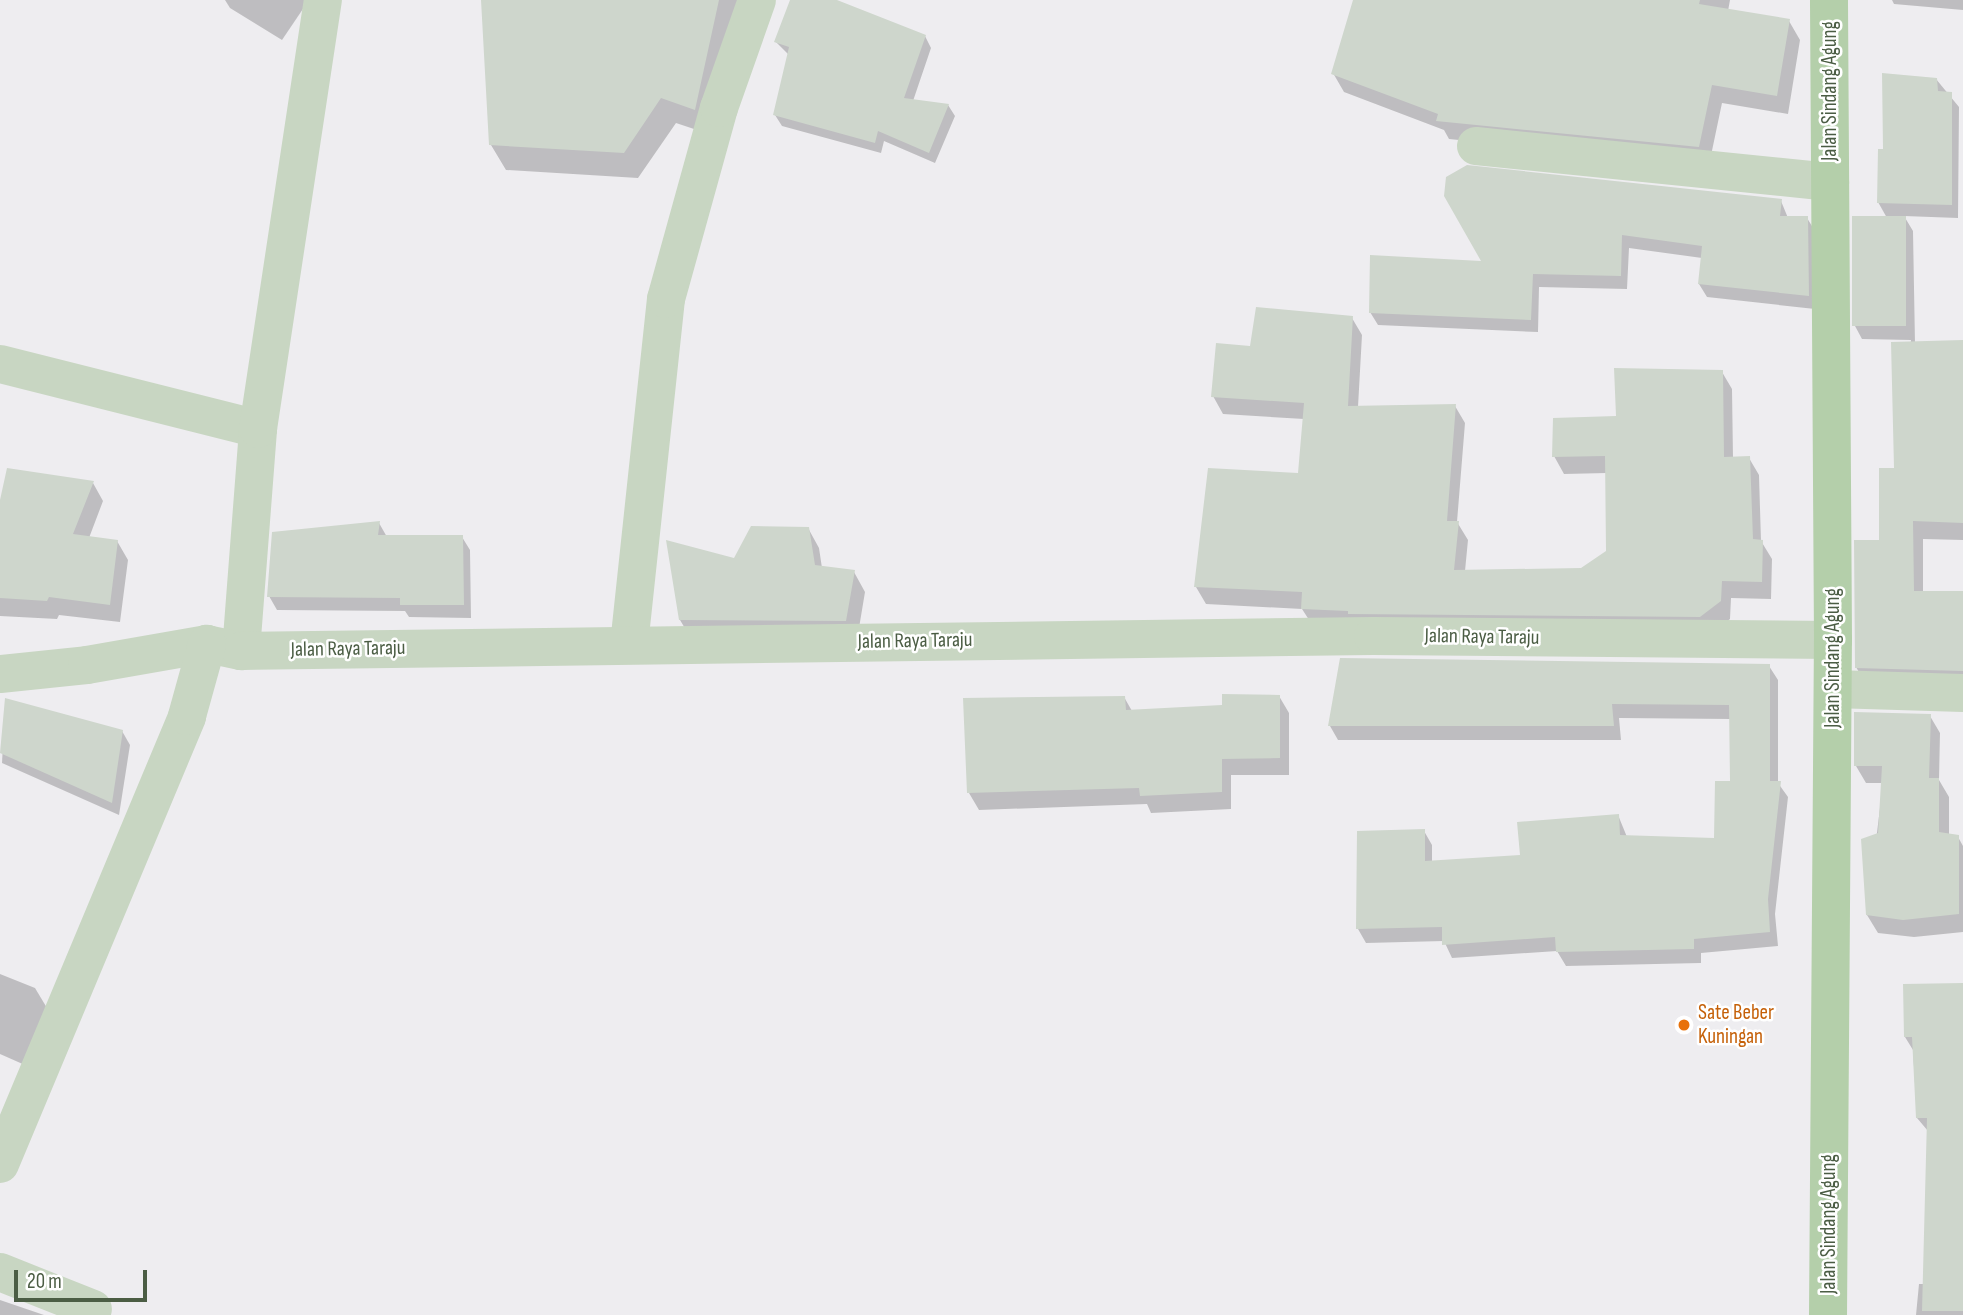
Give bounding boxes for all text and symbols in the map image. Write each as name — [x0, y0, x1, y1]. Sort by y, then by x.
street label: Jalan Sindang Agung — [1817, 21, 1843, 161]
street label: Jalan Sindang Agung — [1820, 588, 1846, 728]
street label: Jalan Raya Taraju — [1424, 623, 1540, 651]
street label: Jalan Raya Taraju — [857, 627, 973, 655]
street label: Jalan Raya Taraju — [290, 635, 406, 663]
place label: Sate Beber Kuningan — [1698, 1000, 1774, 1050]
marker: Sate Beber Kuningan — [1676, 1017, 1692, 1033]
street label: Jalan Sindang Agung — [1816, 1154, 1842, 1294]
scale bar — [18, 1256, 150, 1300]
text: 20 m — [27, 1269, 62, 1294]

